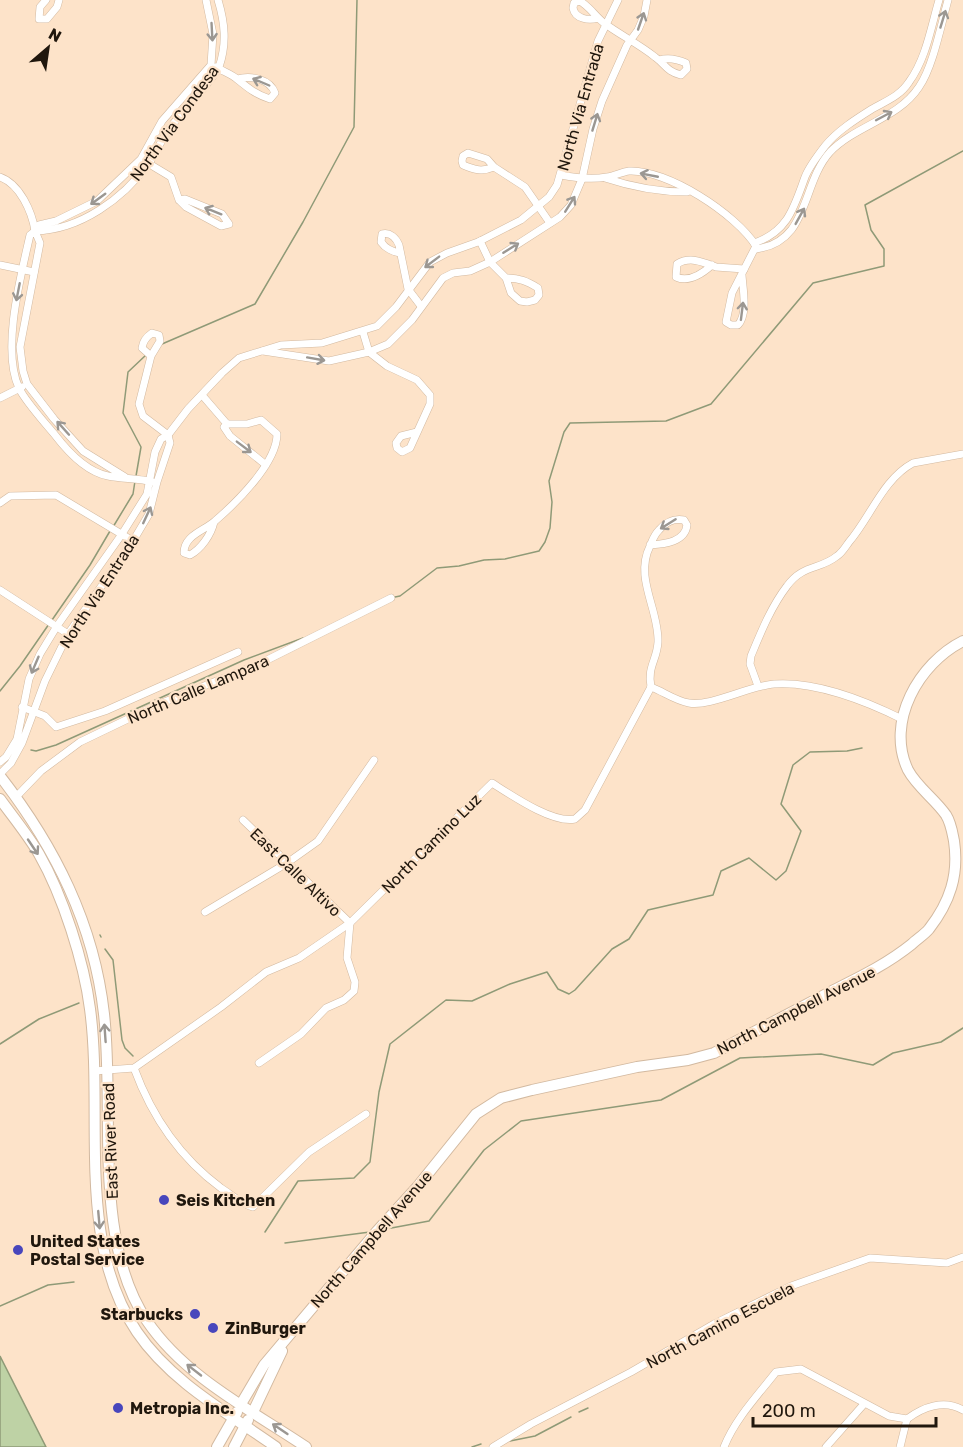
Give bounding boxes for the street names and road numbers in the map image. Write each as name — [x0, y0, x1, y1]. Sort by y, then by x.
street label: North Via Entrada — [553, 41, 608, 173]
street label: North Via Condesa — [126, 62, 223, 185]
street label: North Via Entrada — [56, 531, 143, 652]
street label: North Calle Lampara — [125, 651, 272, 728]
street label: North Camino Luz — [378, 790, 485, 897]
street label: East Calle Altivo — [246, 824, 345, 921]
street label: North Campbell Avenue — [714, 962, 879, 1059]
street label: East River Road — [99, 1083, 122, 1199]
street label: North Campbell Avenue — [307, 1167, 436, 1312]
street label: North Camino Escuela — [643, 1278, 797, 1372]

